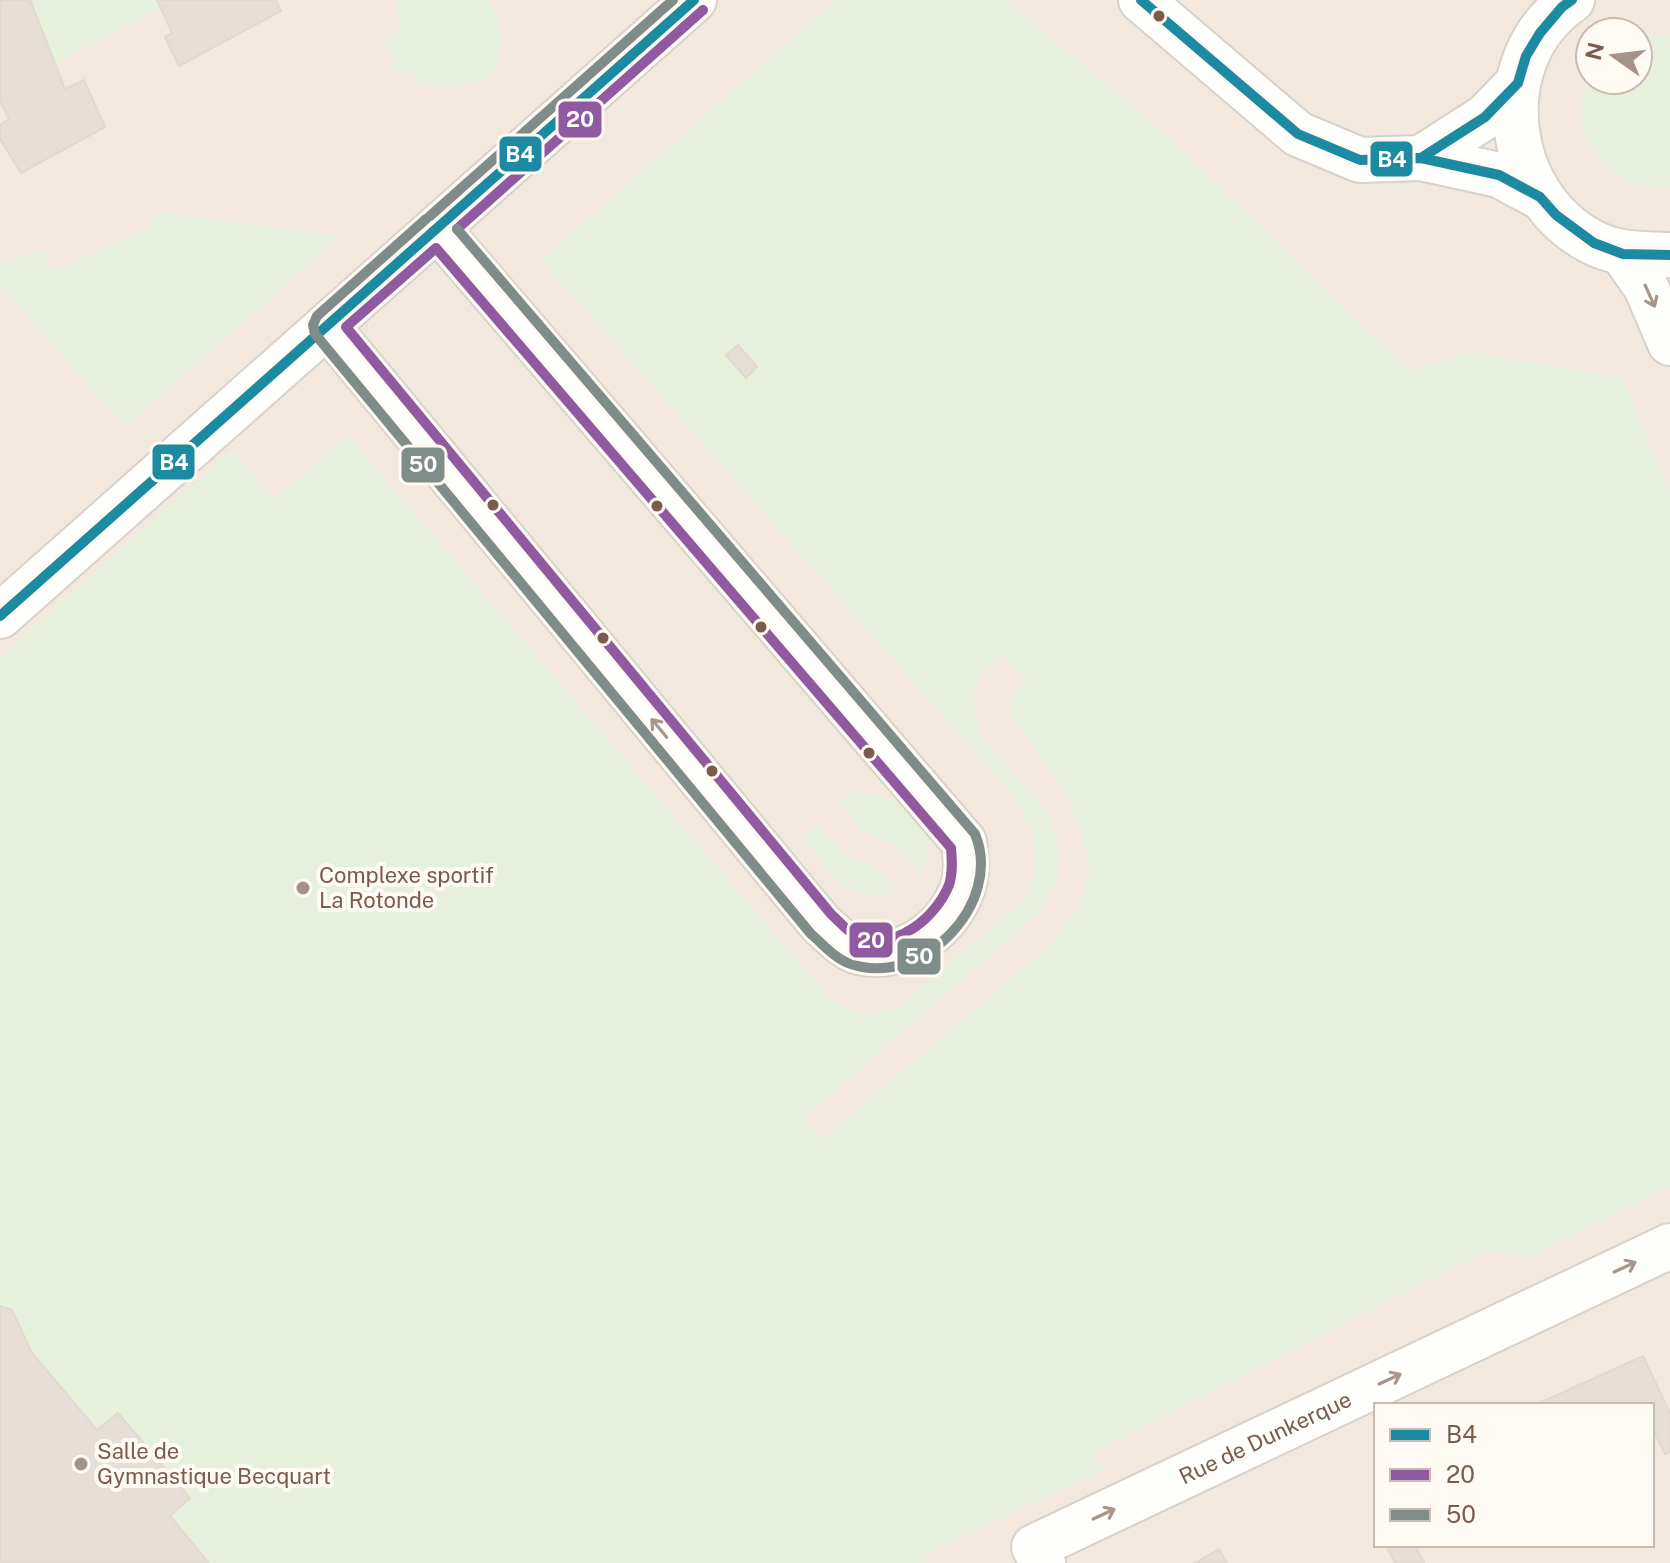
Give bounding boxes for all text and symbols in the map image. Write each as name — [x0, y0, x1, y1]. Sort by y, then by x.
unlabelled marker — [1151, 8, 1167, 24]
north arrow — [1574, 16, 1654, 96]
text: N — [1580, 40, 1609, 63]
line badge: 20 — [557, 100, 603, 139]
text: 20 — [566, 106, 594, 132]
line badge: B4 — [498, 135, 543, 173]
line badge: B4 — [1369, 140, 1414, 178]
text: B4 — [505, 141, 535, 167]
text: B4 — [1377, 146, 1407, 172]
one-way arrow — [1643, 284, 1658, 308]
line badge: B4 — [151, 443, 196, 481]
line badge: 50 — [400, 446, 446, 484]
text: B4 — [159, 449, 189, 475]
text: 50 — [408, 451, 438, 477]
unlabelled marker — [485, 497, 501, 513]
unlabelled marker — [649, 498, 665, 514]
unlabelled marker — [753, 619, 769, 635]
unlabelled marker — [595, 630, 611, 646]
one-way arrow — [650, 718, 668, 739]
unlabelled marker — [861, 745, 877, 761]
unlabelled marker — [704, 763, 720, 779]
place label: Complexe sportif La Rotonde — [319, 862, 494, 913]
marker: Complexe sportif La Rotonde — [294, 879, 312, 897]
line badge: 20 — [848, 921, 894, 959]
text: 20 — [857, 927, 885, 953]
line badge: 50 — [896, 937, 942, 976]
text: 50 — [904, 943, 934, 969]
one-way arrow — [1613, 1259, 1637, 1274]
one-way arrow — [1377, 1371, 1401, 1386]
street label: Rue de Dunkerque — [1175, 1386, 1355, 1490]
legend — [1374, 1403, 1654, 1547]
text: B4 — [1446, 1420, 1477, 1448]
place label: Salle de Gymnastique Becquart — [97, 1438, 331, 1489]
marker: Salle de Gymnastique Becquart — [72, 1455, 90, 1473]
text: 20 — [1446, 1460, 1475, 1488]
text: 50 — [1446, 1500, 1476, 1528]
one-way arrow — [1092, 1506, 1116, 1521]

